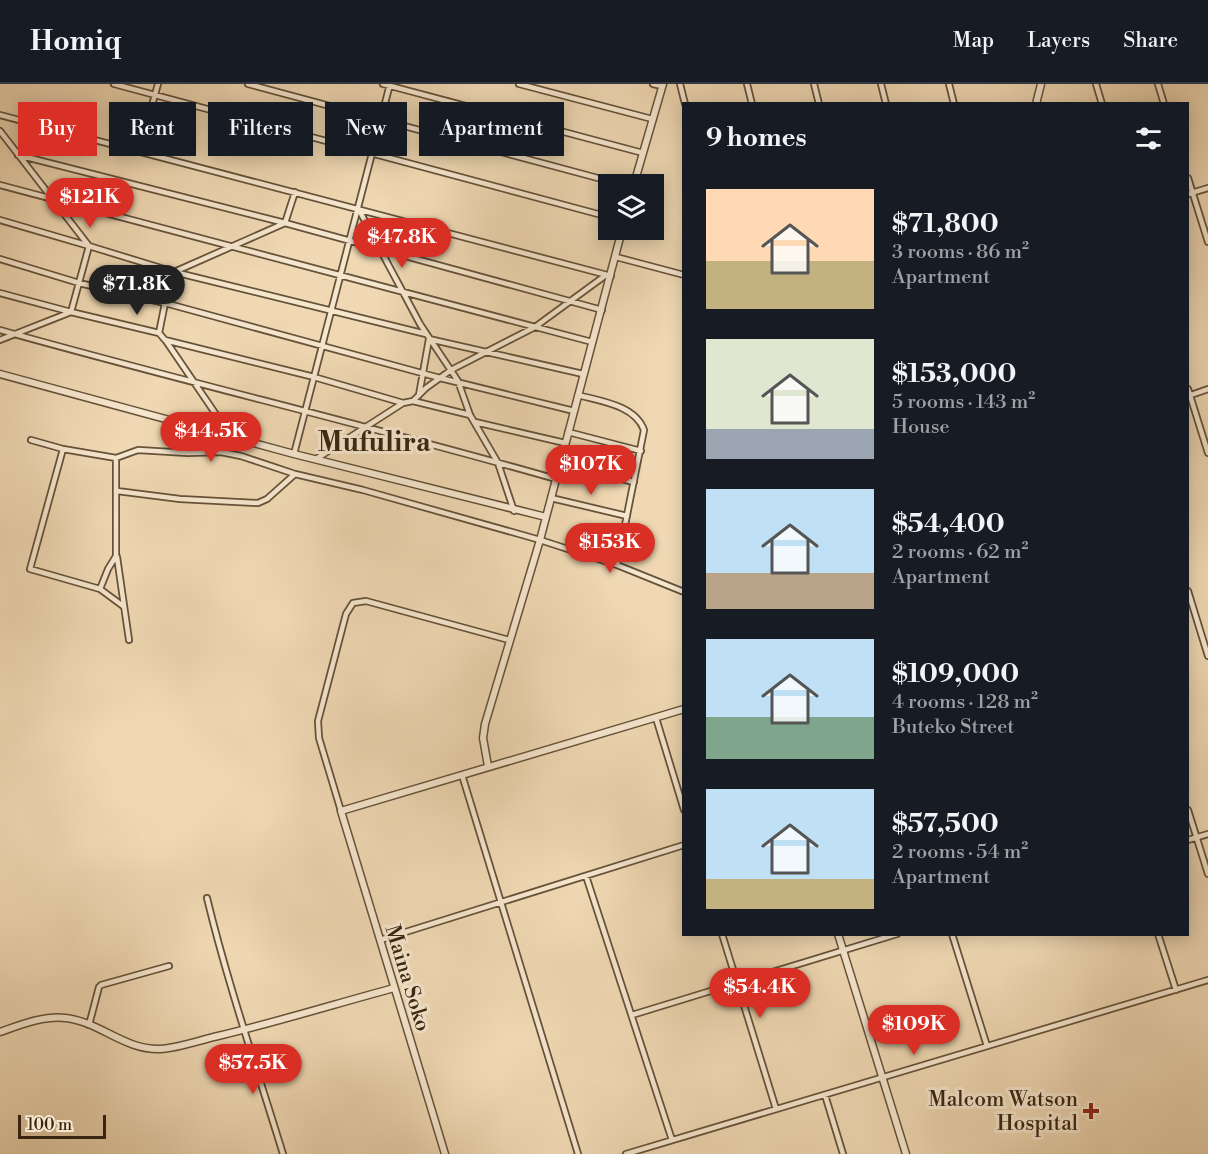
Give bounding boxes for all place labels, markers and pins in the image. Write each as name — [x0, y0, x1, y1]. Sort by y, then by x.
pin: $121K — [48, 178, 132, 229]
pin: $47.8K — [353, 218, 451, 269]
pin: $71.8K — [88, 265, 186, 316]
pin: $44.5K — [162, 412, 260, 463]
pin: $107K — [549, 445, 633, 496]
pin: $153K — [568, 523, 652, 574]
pin: $54.4K — [711, 968, 809, 1019]
pin: $109K — [872, 1005, 956, 1056]
pin: $57.5K — [204, 1044, 302, 1095]
place label: Malcom Watson Hospital — [928, 1087, 1078, 1137]
marker: Malcom Watson Hospital — [1082, 1102, 1100, 1120]

